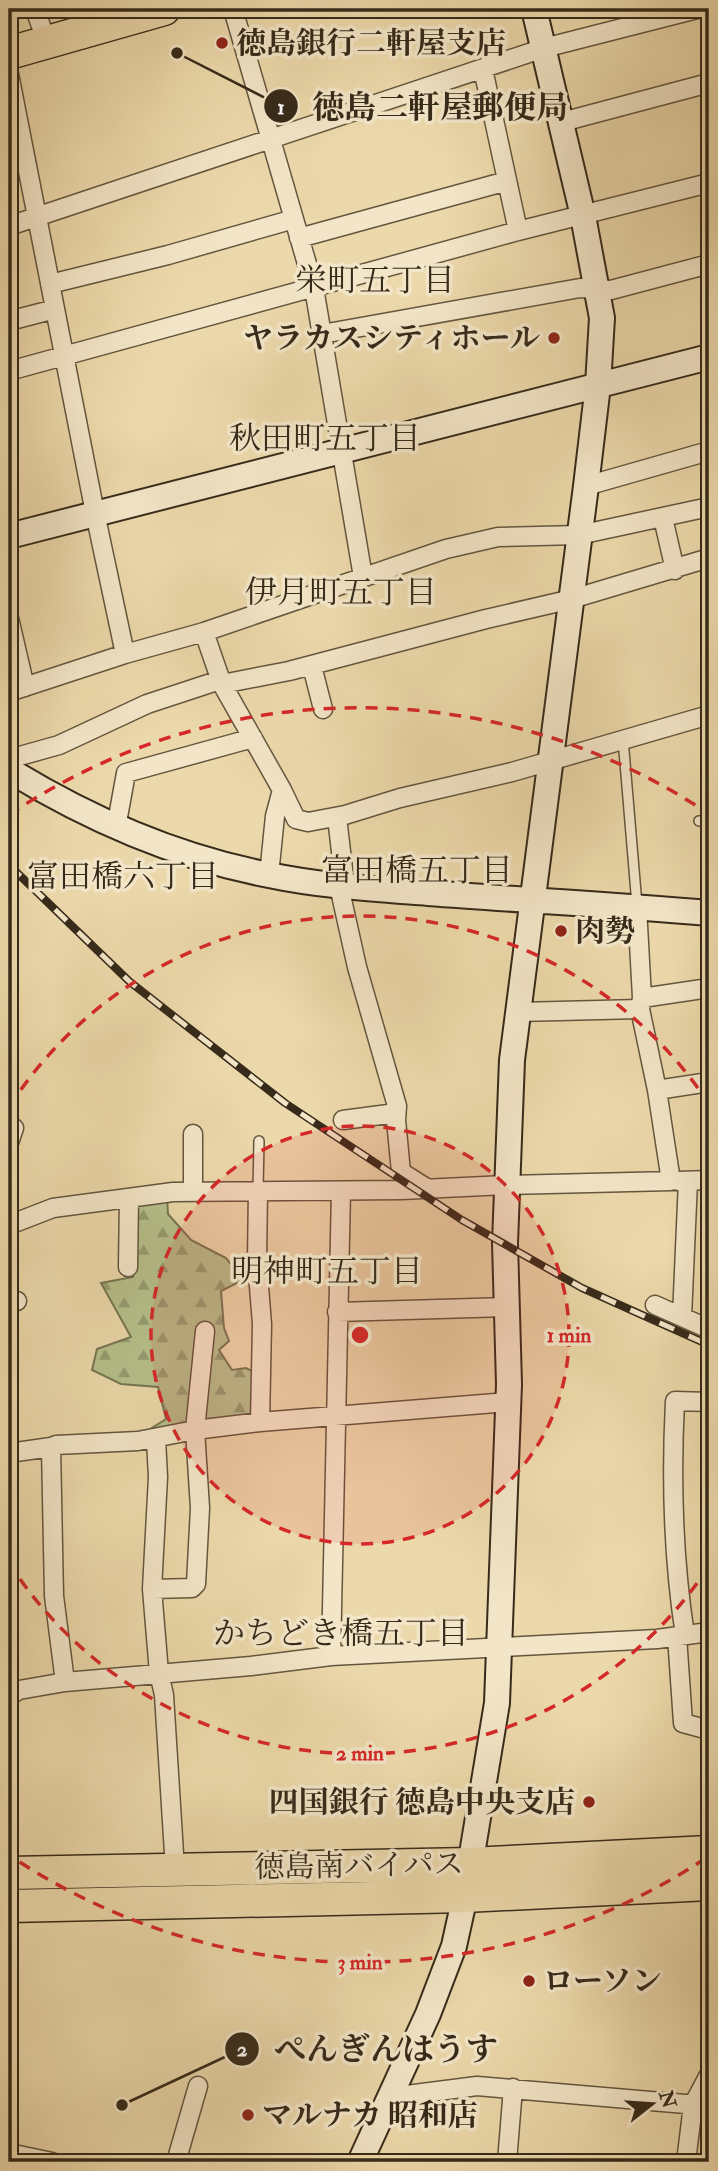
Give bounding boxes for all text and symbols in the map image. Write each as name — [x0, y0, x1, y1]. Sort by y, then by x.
place label: 徳島銀行二軒屋支店 — [236, 25, 506, 62]
marker: 徳島銀行二軒屋支店 — [214, 35, 230, 51]
callout: 徳島二軒屋郵便局 — [263, 80, 582, 133]
text: 徳島二軒屋郵便局 — [312, 88, 568, 128]
text: 1 — [277, 94, 285, 121]
district label: 栄町五丁目 — [295, 261, 455, 301]
place label: ヤラカスシティホール — [243, 320, 540, 357]
marker: ヤラカスシティホール — [546, 330, 562, 346]
district label: 秋田町五丁目 — [229, 419, 421, 459]
district label: 伊月町五丁目 — [245, 573, 437, 613]
district label: 富田橋五丁目 — [321, 851, 513, 891]
district label: 富田橋六丁目 — [27, 857, 219, 897]
place label: 肉勢 — [575, 913, 635, 950]
marker: 肉勢 — [553, 923, 569, 939]
district label: 明神町五丁目 — [231, 1252, 423, 1292]
text: 1 min — [547, 1322, 591, 1349]
centre of rings — [348, 1323, 372, 1347]
district label: かちどき橋五丁目 — [213, 1614, 469, 1654]
text: 2 min — [336, 1740, 384, 1767]
place label: 四国銀行 徳島中央支店 — [269, 1784, 575, 1821]
marker: 四国銀行 徳島中央支店 — [581, 1794, 597, 1810]
street label: 徳島南バイパス — [254, 1846, 464, 1886]
text: 3 min — [337, 1949, 383, 1976]
place label: ローソン — [543, 1963, 662, 2000]
marker: ローソン — [521, 1973, 537, 1989]
callout: ぺんぎんはうす — [225, 2022, 512, 2075]
text: ぺんぎんはうす — [274, 2030, 498, 2070]
text: 2 — [237, 2036, 248, 2063]
north arrow — [616, 2070, 686, 2140]
text: N — [653, 2087, 682, 2112]
place label: マルナカ 昭和店 — [262, 2097, 478, 2134]
marker: マルナカ 昭和店 — [240, 2107, 256, 2123]

